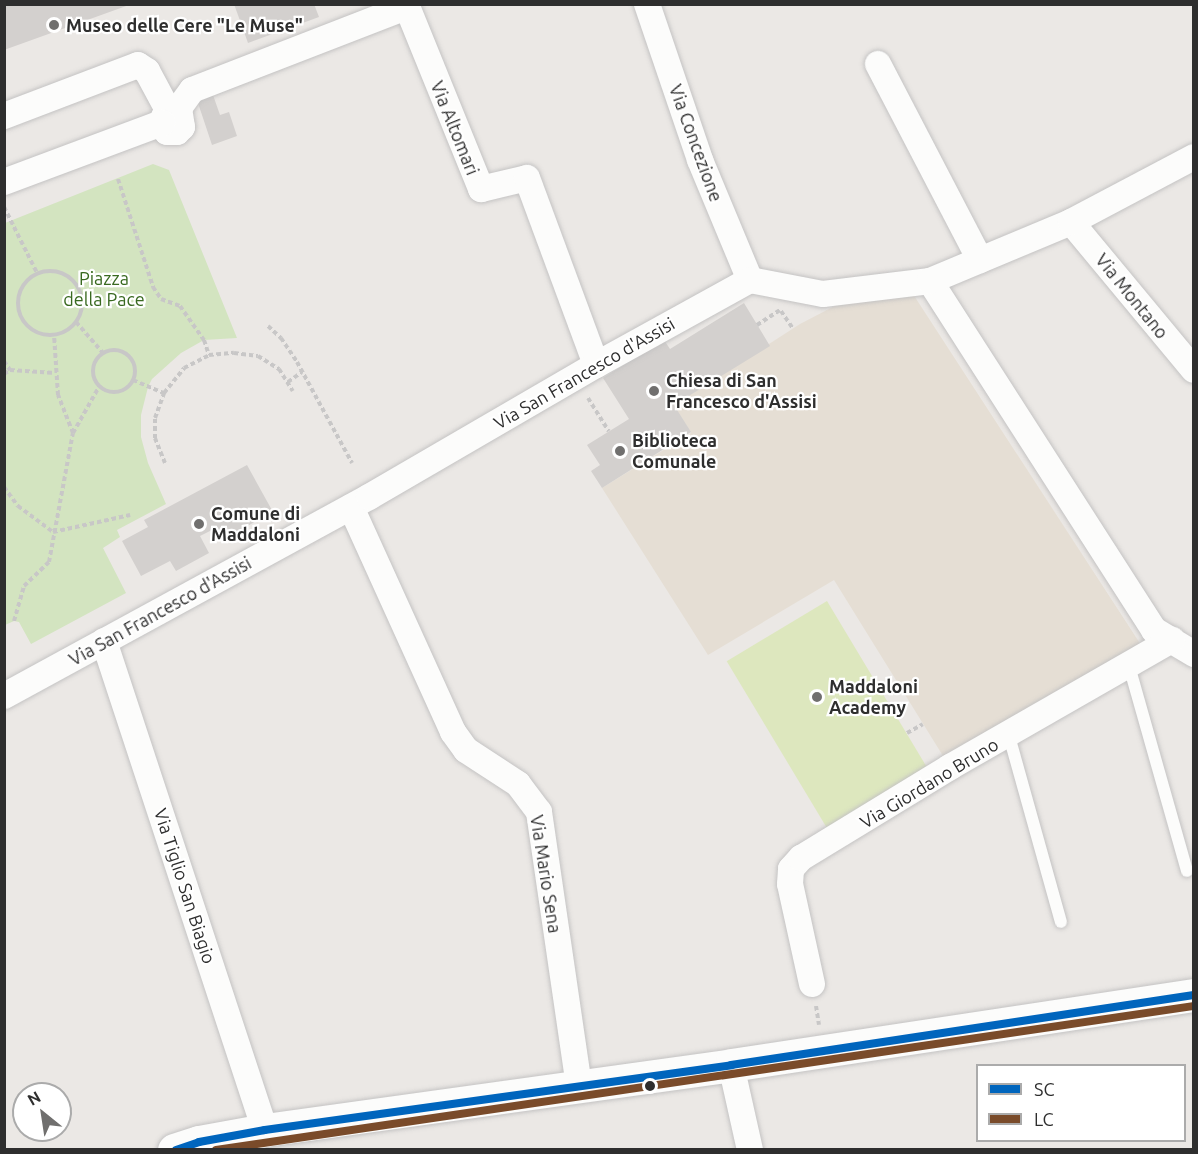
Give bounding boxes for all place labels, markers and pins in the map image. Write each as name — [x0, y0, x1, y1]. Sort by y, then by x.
place label: Museo delle Cere "Le Muse" — [66, 14, 303, 36]
marker: Museo delle Cere "Le Muse" — [47, 18, 61, 32]
place label: Chiesa di San Francesco d'Assisi — [666, 370, 817, 412]
marker: Chiesa di San Francesco d'Assisi — [647, 384, 661, 398]
place label: Biblioteca Comunale — [632, 430, 717, 472]
marker: Biblioteca Comunale — [613, 444, 627, 458]
place label: Comune di Maddaloni — [211, 503, 300, 546]
marker: Comune di Maddaloni — [192, 517, 206, 531]
place label: Maddaloni Academy — [829, 676, 918, 718]
marker: Maddaloni Academy — [810, 690, 824, 704]
unlabelled marker — [644, 1080, 656, 1092]

